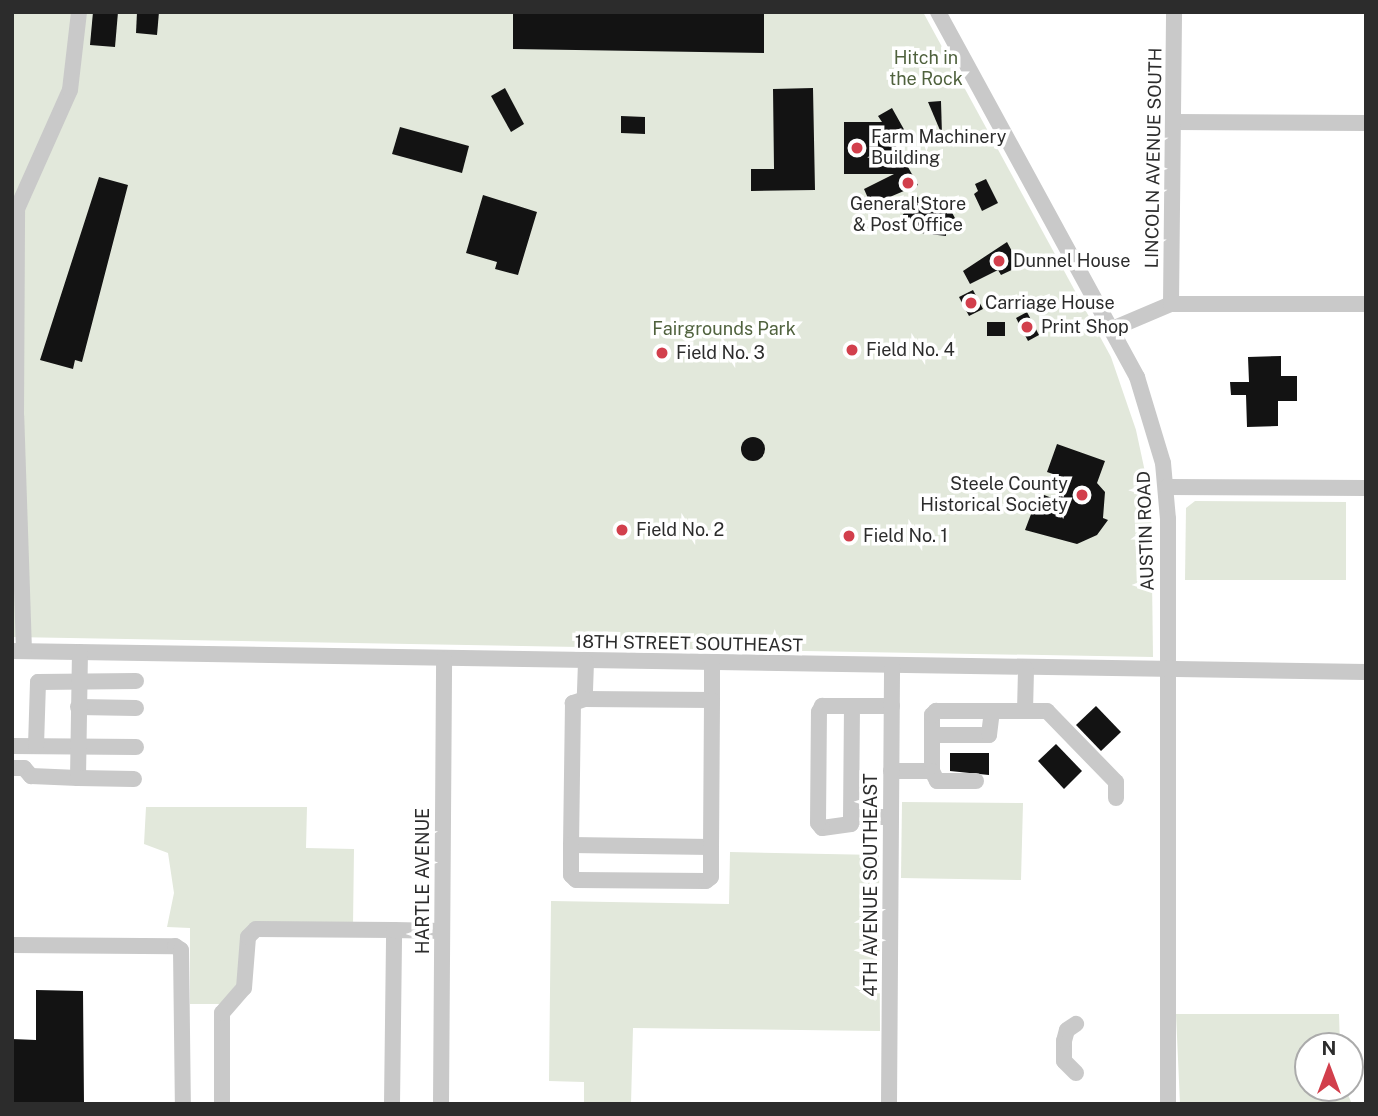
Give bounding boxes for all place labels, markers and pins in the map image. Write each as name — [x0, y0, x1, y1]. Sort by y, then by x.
place label: Farm Machinery Building — [871, 127, 1006, 170]
marker: Farm Machinery Building — [849, 140, 865, 156]
marker: General Store & Post Office — [900, 175, 916, 191]
place label: General Store & Post Office — [850, 194, 966, 236]
place label: Dunnel House — [1013, 250, 1130, 272]
marker: Dunnel House — [991, 253, 1007, 269]
place label: Carriage House — [985, 292, 1115, 314]
marker: Carriage House — [963, 295, 979, 311]
place label: Print Shop — [1041, 316, 1129, 338]
marker: Print Shop — [1019, 319, 1035, 335]
place label: Field No. 4 — [866, 339, 955, 361]
place label: Field No. 3 — [676, 342, 765, 364]
marker: Field No. 4 — [844, 342, 860, 358]
marker: Field No. 3 — [654, 345, 670, 361]
place label: Steele County Historical Society — [920, 474, 1068, 516]
marker: Steele County Historical Society — [1074, 487, 1090, 503]
place label: Field No. 2 — [636, 519, 724, 541]
marker: Field No. 2 — [614, 522, 630, 538]
place label: Field No. 1 — [863, 525, 948, 547]
marker: Field No. 1 — [841, 528, 857, 544]

